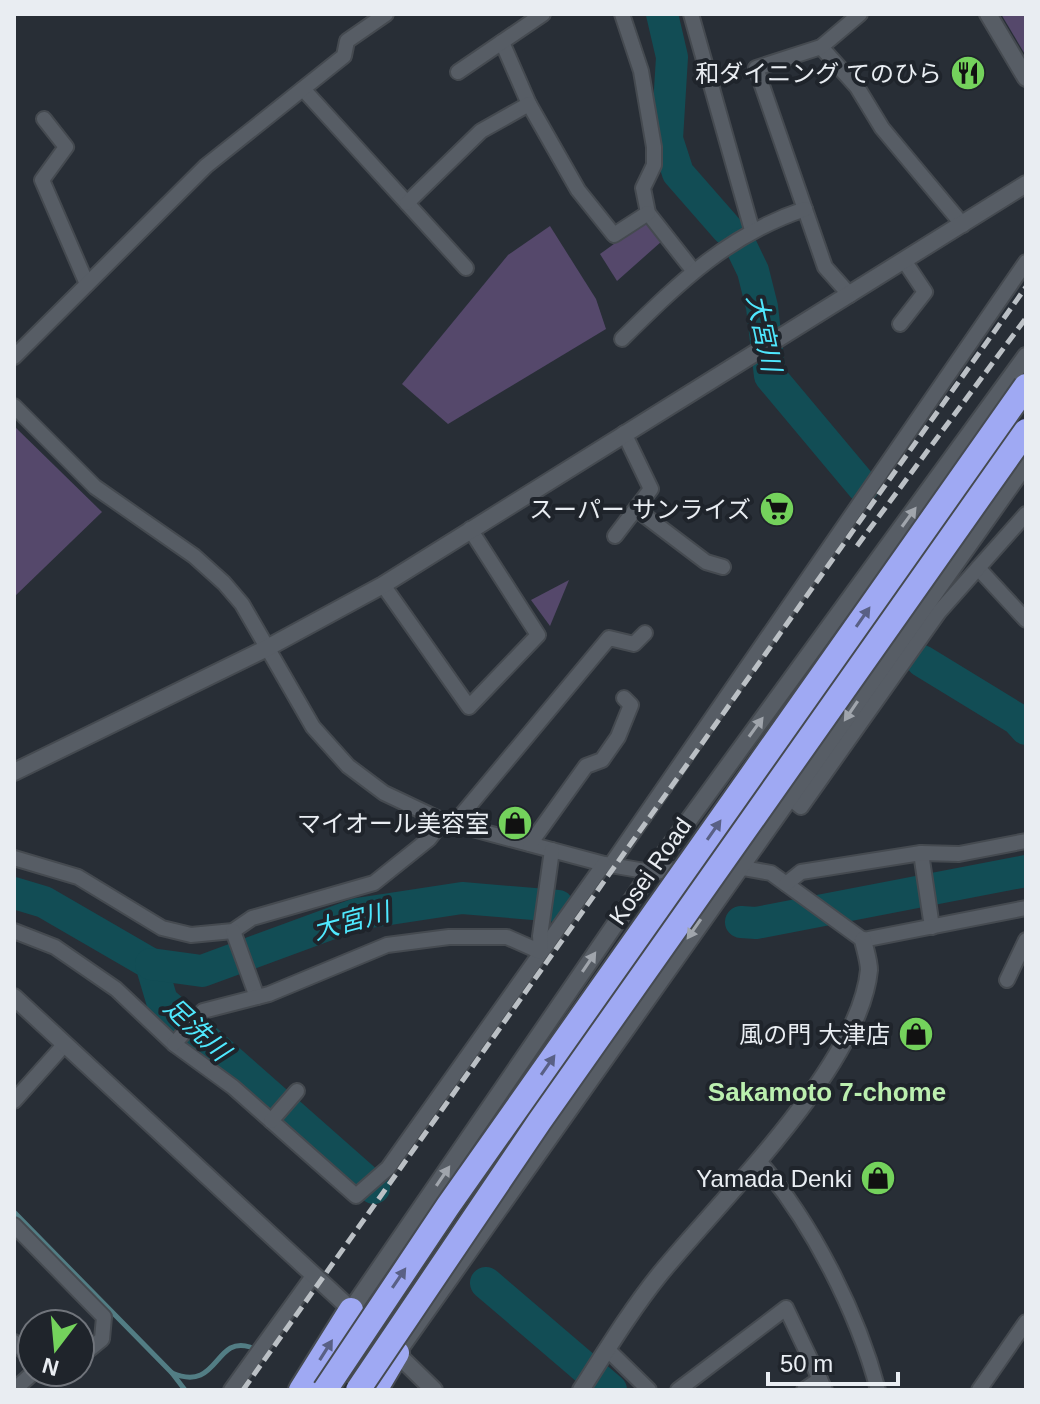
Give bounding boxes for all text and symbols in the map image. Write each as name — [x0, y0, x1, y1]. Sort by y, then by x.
restaurant icon: 和ダイニング てのひら — [949, 54, 987, 92]
place label: 和ダイニング てのひら — [695, 60, 942, 87]
water label: 大宮川 — [741, 292, 787, 377]
supermarket icon: スーパー サンライズ — [758, 490, 796, 528]
place label: スーパー サンライズ — [529, 496, 751, 523]
one-way arrow — [901, 506, 916, 527]
one-way arrow — [855, 607, 871, 627]
one-way arrow — [844, 700, 859, 721]
one-way arrow — [748, 716, 764, 738]
shop icon: マイオール美容室 — [496, 804, 534, 842]
place label: マイオール美容室 — [297, 810, 489, 837]
street label: Kosei Road — [603, 812, 697, 930]
one-way arrow — [706, 819, 721, 840]
water label: 大宮川 — [309, 896, 395, 946]
one-way arrow — [687, 919, 702, 940]
one-way arrow — [581, 951, 596, 972]
water label: 足洗川 — [158, 991, 238, 1069]
shop icon: 風の門 大津店 — [897, 1015, 935, 1053]
place label: 風の門 大津店 — [739, 1021, 890, 1048]
one-way arrow — [540, 1054, 555, 1075]
district label: Sakamoto 7-chome — [708, 1077, 946, 1107]
shop icon: Yamada Denki — [859, 1159, 897, 1197]
place label: Yamada Denki — [696, 1165, 852, 1192]
one-way arrow — [435, 1166, 450, 1187]
one-way arrow — [391, 1268, 406, 1289]
north arrow — [16, 1308, 96, 1388]
scale bar — [768, 1336, 898, 1386]
one-way arrow — [319, 1339, 333, 1361]
text: 50 m — [780, 1350, 833, 1377]
text: N — [40, 1353, 62, 1381]

